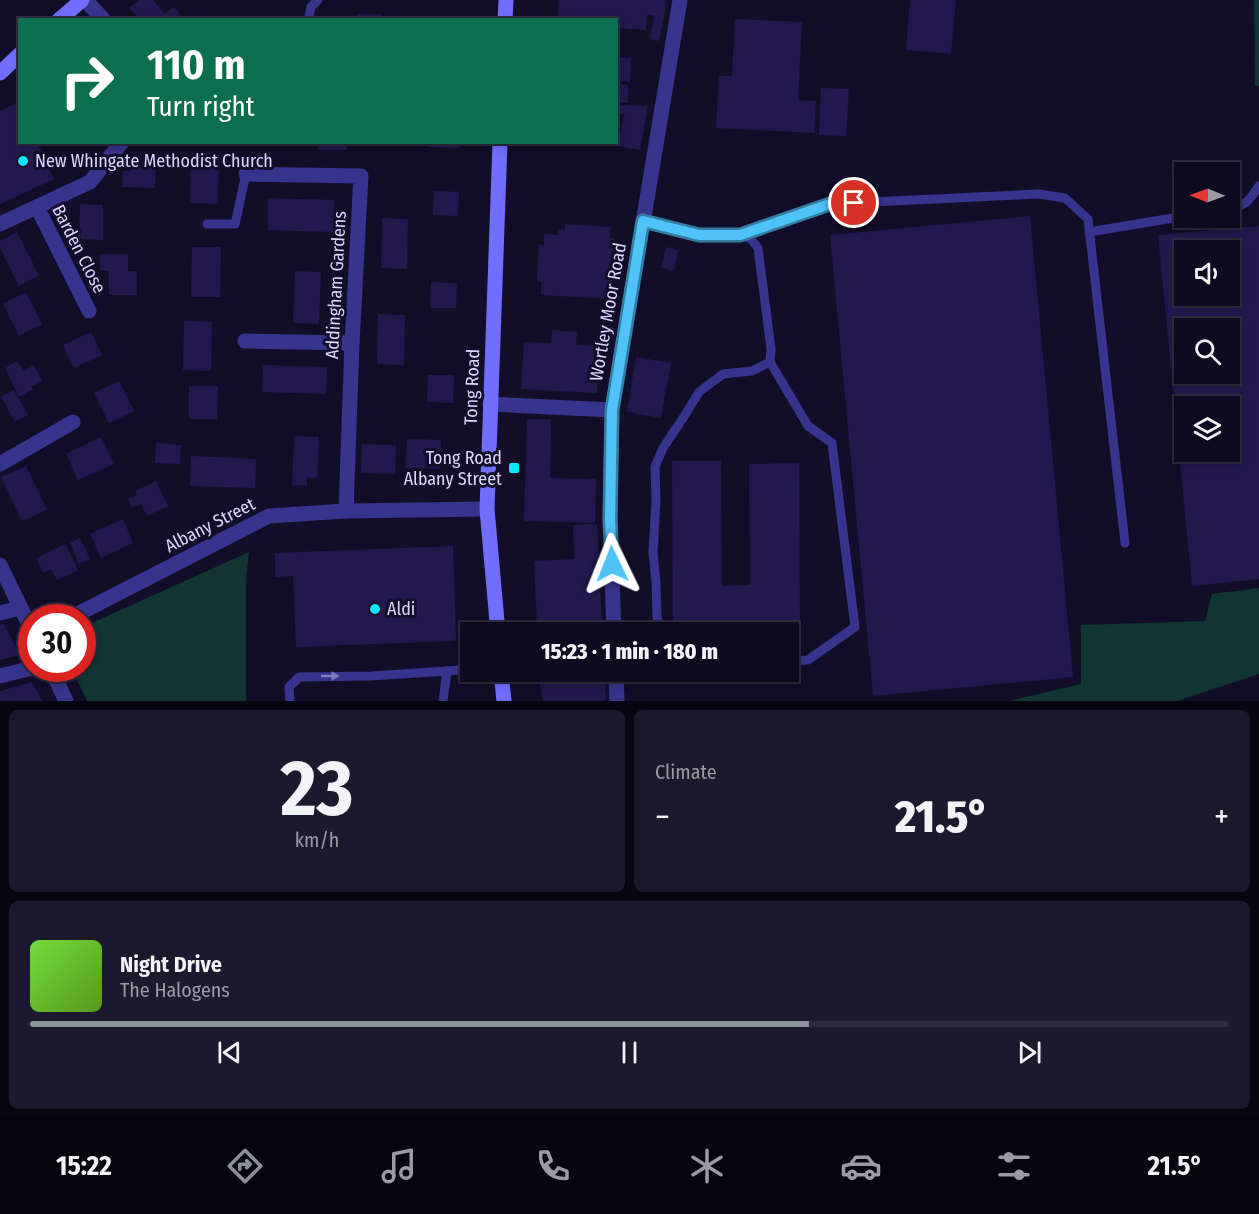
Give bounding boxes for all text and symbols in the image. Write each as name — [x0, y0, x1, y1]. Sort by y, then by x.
text: 110 m — [147, 40, 246, 90]
icon: right — [48, 42, 126, 120]
text: Turn right — [147, 91, 255, 123]
place label: New Whingate Methodist Church — [35, 150, 273, 172]
marker: New Whingate Methodist Church — [16, 154, 30, 168]
north arrow — [1174, 162, 1240, 228]
map controls — [1174, 162, 1240, 462]
pin — [828, 177, 879, 228]
icon: arrive — [837, 186, 870, 219]
street label: Barden Close — [47, 201, 111, 297]
street label: Addingham Gardens — [321, 210, 351, 360]
button: sound — [1174, 240, 1240, 306]
street label: Wortley Moor Road — [585, 241, 631, 383]
button: search — [1174, 318, 1240, 384]
street label: Tong Road — [460, 348, 484, 426]
button: layers — [1174, 396, 1240, 462]
place label: Tong Road Albany Street — [404, 447, 502, 490]
marker: Tong Road Albany Street — [507, 461, 521, 475]
street label: Albany Street — [161, 493, 259, 557]
position arrow — [580, 532, 644, 596]
place label: Aldi — [387, 598, 415, 620]
marker: Aldi — [368, 602, 382, 616]
speed limit sign: 30 — [18, 604, 96, 682]
text: 15:23 · 1 min · 180 m — [541, 638, 718, 665]
one-way arrow — [320, 671, 339, 681]
text: 23 — [280, 742, 354, 836]
text: Climate — [655, 760, 717, 784]
text: 21.5° — [895, 790, 989, 844]
text: − — [655, 797, 670, 837]
text: + — [1214, 797, 1229, 837]
text: km/h — [295, 828, 339, 852]
text: Night Drive — [120, 951, 222, 978]
text: The Halogens — [120, 978, 230, 1002]
icon: previous — [213, 1036, 246, 1069]
icon: pause — [613, 1036, 646, 1069]
icon: next — [1013, 1036, 1046, 1069]
icon: directions — [224, 1145, 266, 1187]
icon: music — [378, 1145, 420, 1187]
icon: phone — [532, 1145, 574, 1187]
icon: climate — [686, 1145, 728, 1187]
icon: car — [840, 1145, 882, 1187]
icon: filters — [993, 1145, 1035, 1187]
text: 15:22 — [56, 1150, 112, 1182]
text: 21.5° — [1147, 1150, 1203, 1182]

